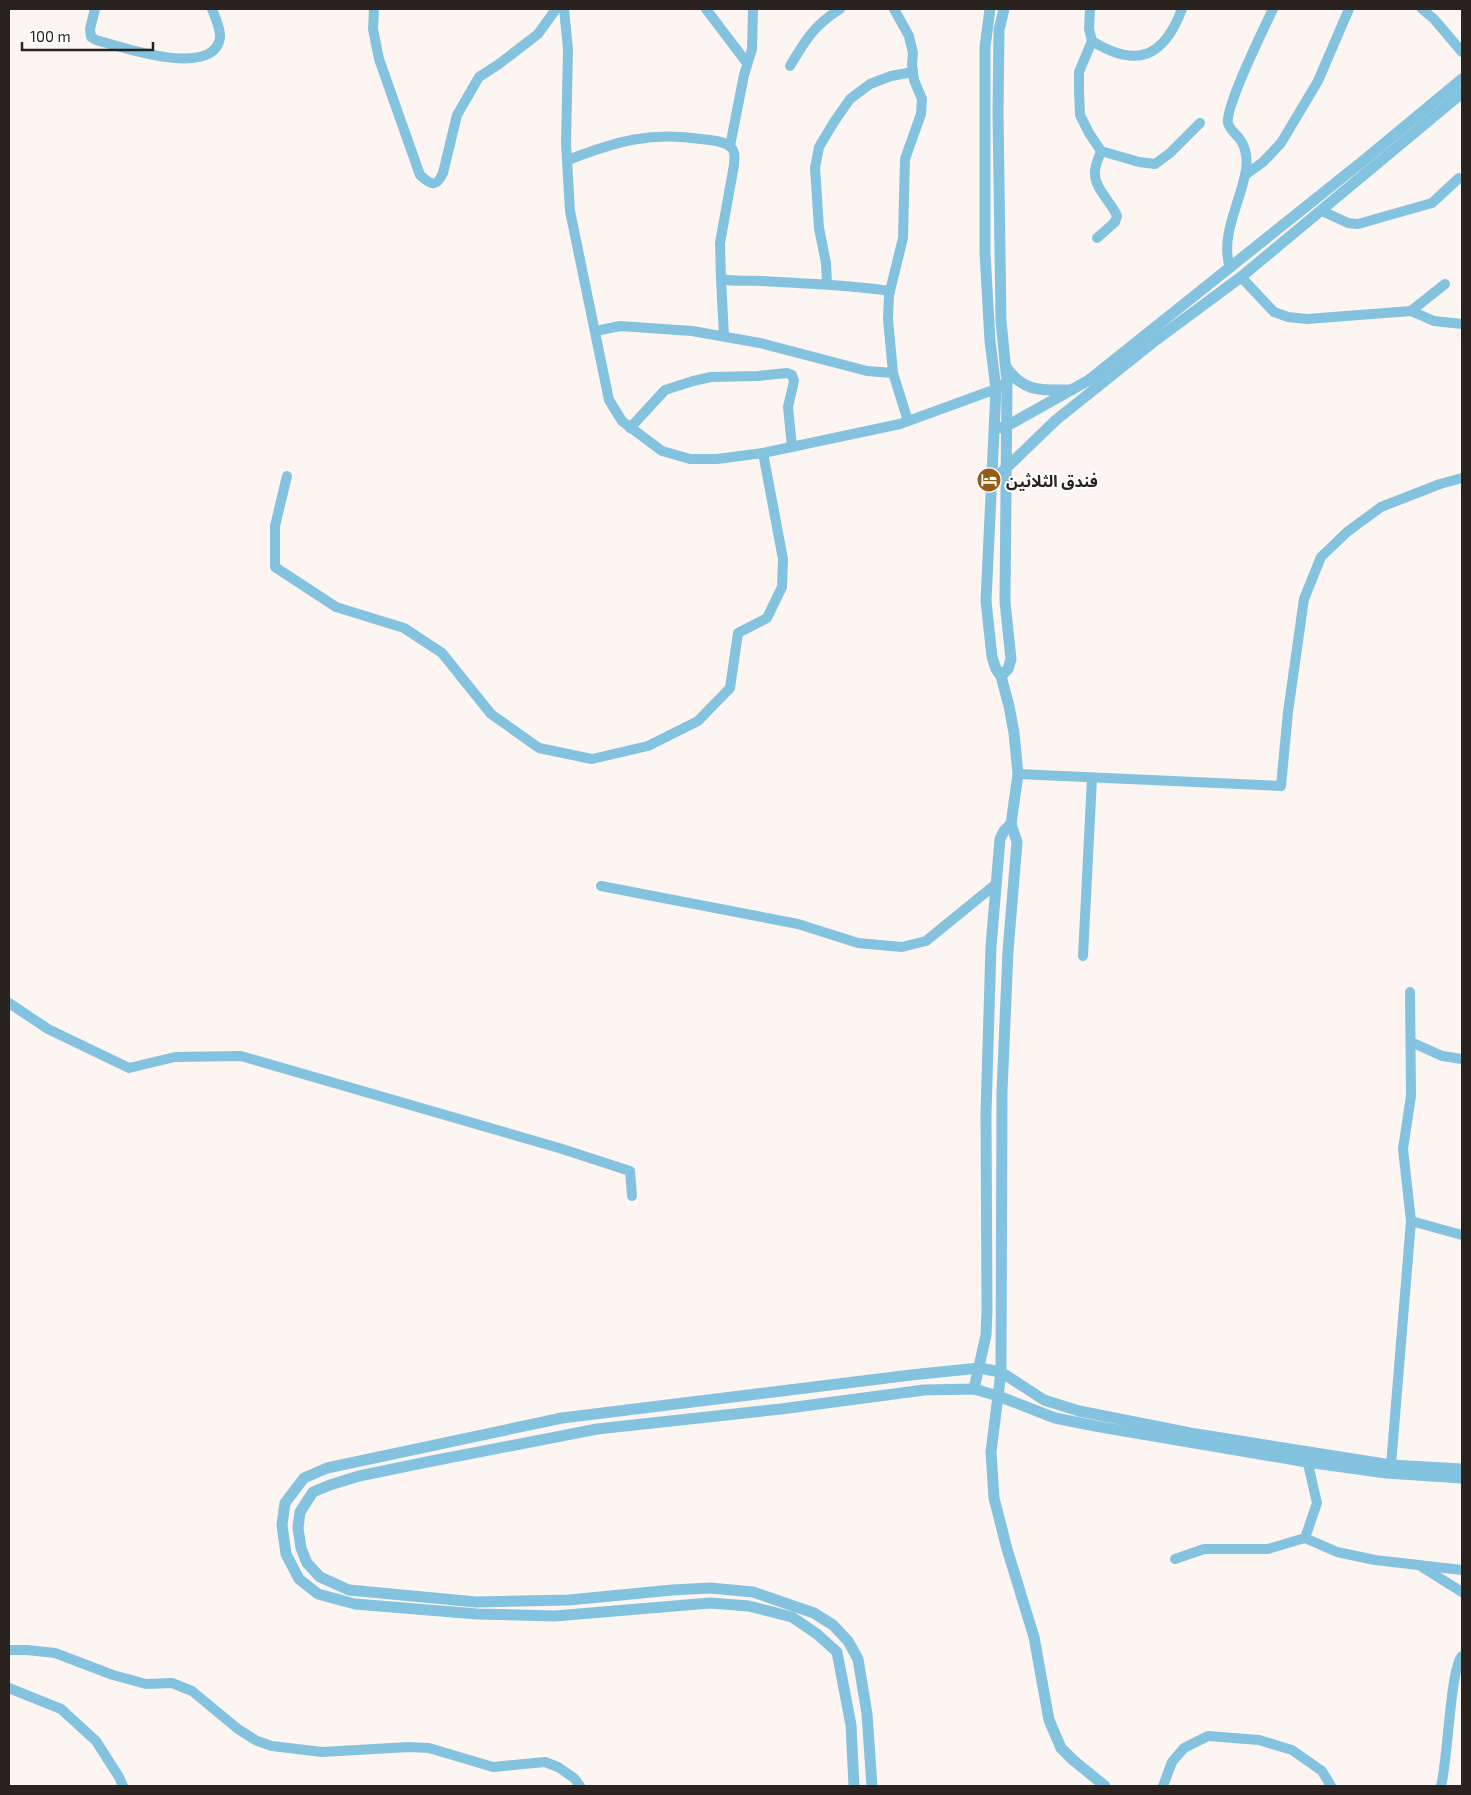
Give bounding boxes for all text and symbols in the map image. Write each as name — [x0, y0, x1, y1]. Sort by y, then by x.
scale bar — [22, 20, 154, 52]
text: 100 m — [30, 27, 71, 45]
hotel icon: فندق الثلاثين — [976, 467, 1002, 493]
place label: فندق الثلاثين — [1006, 471, 1098, 491]

